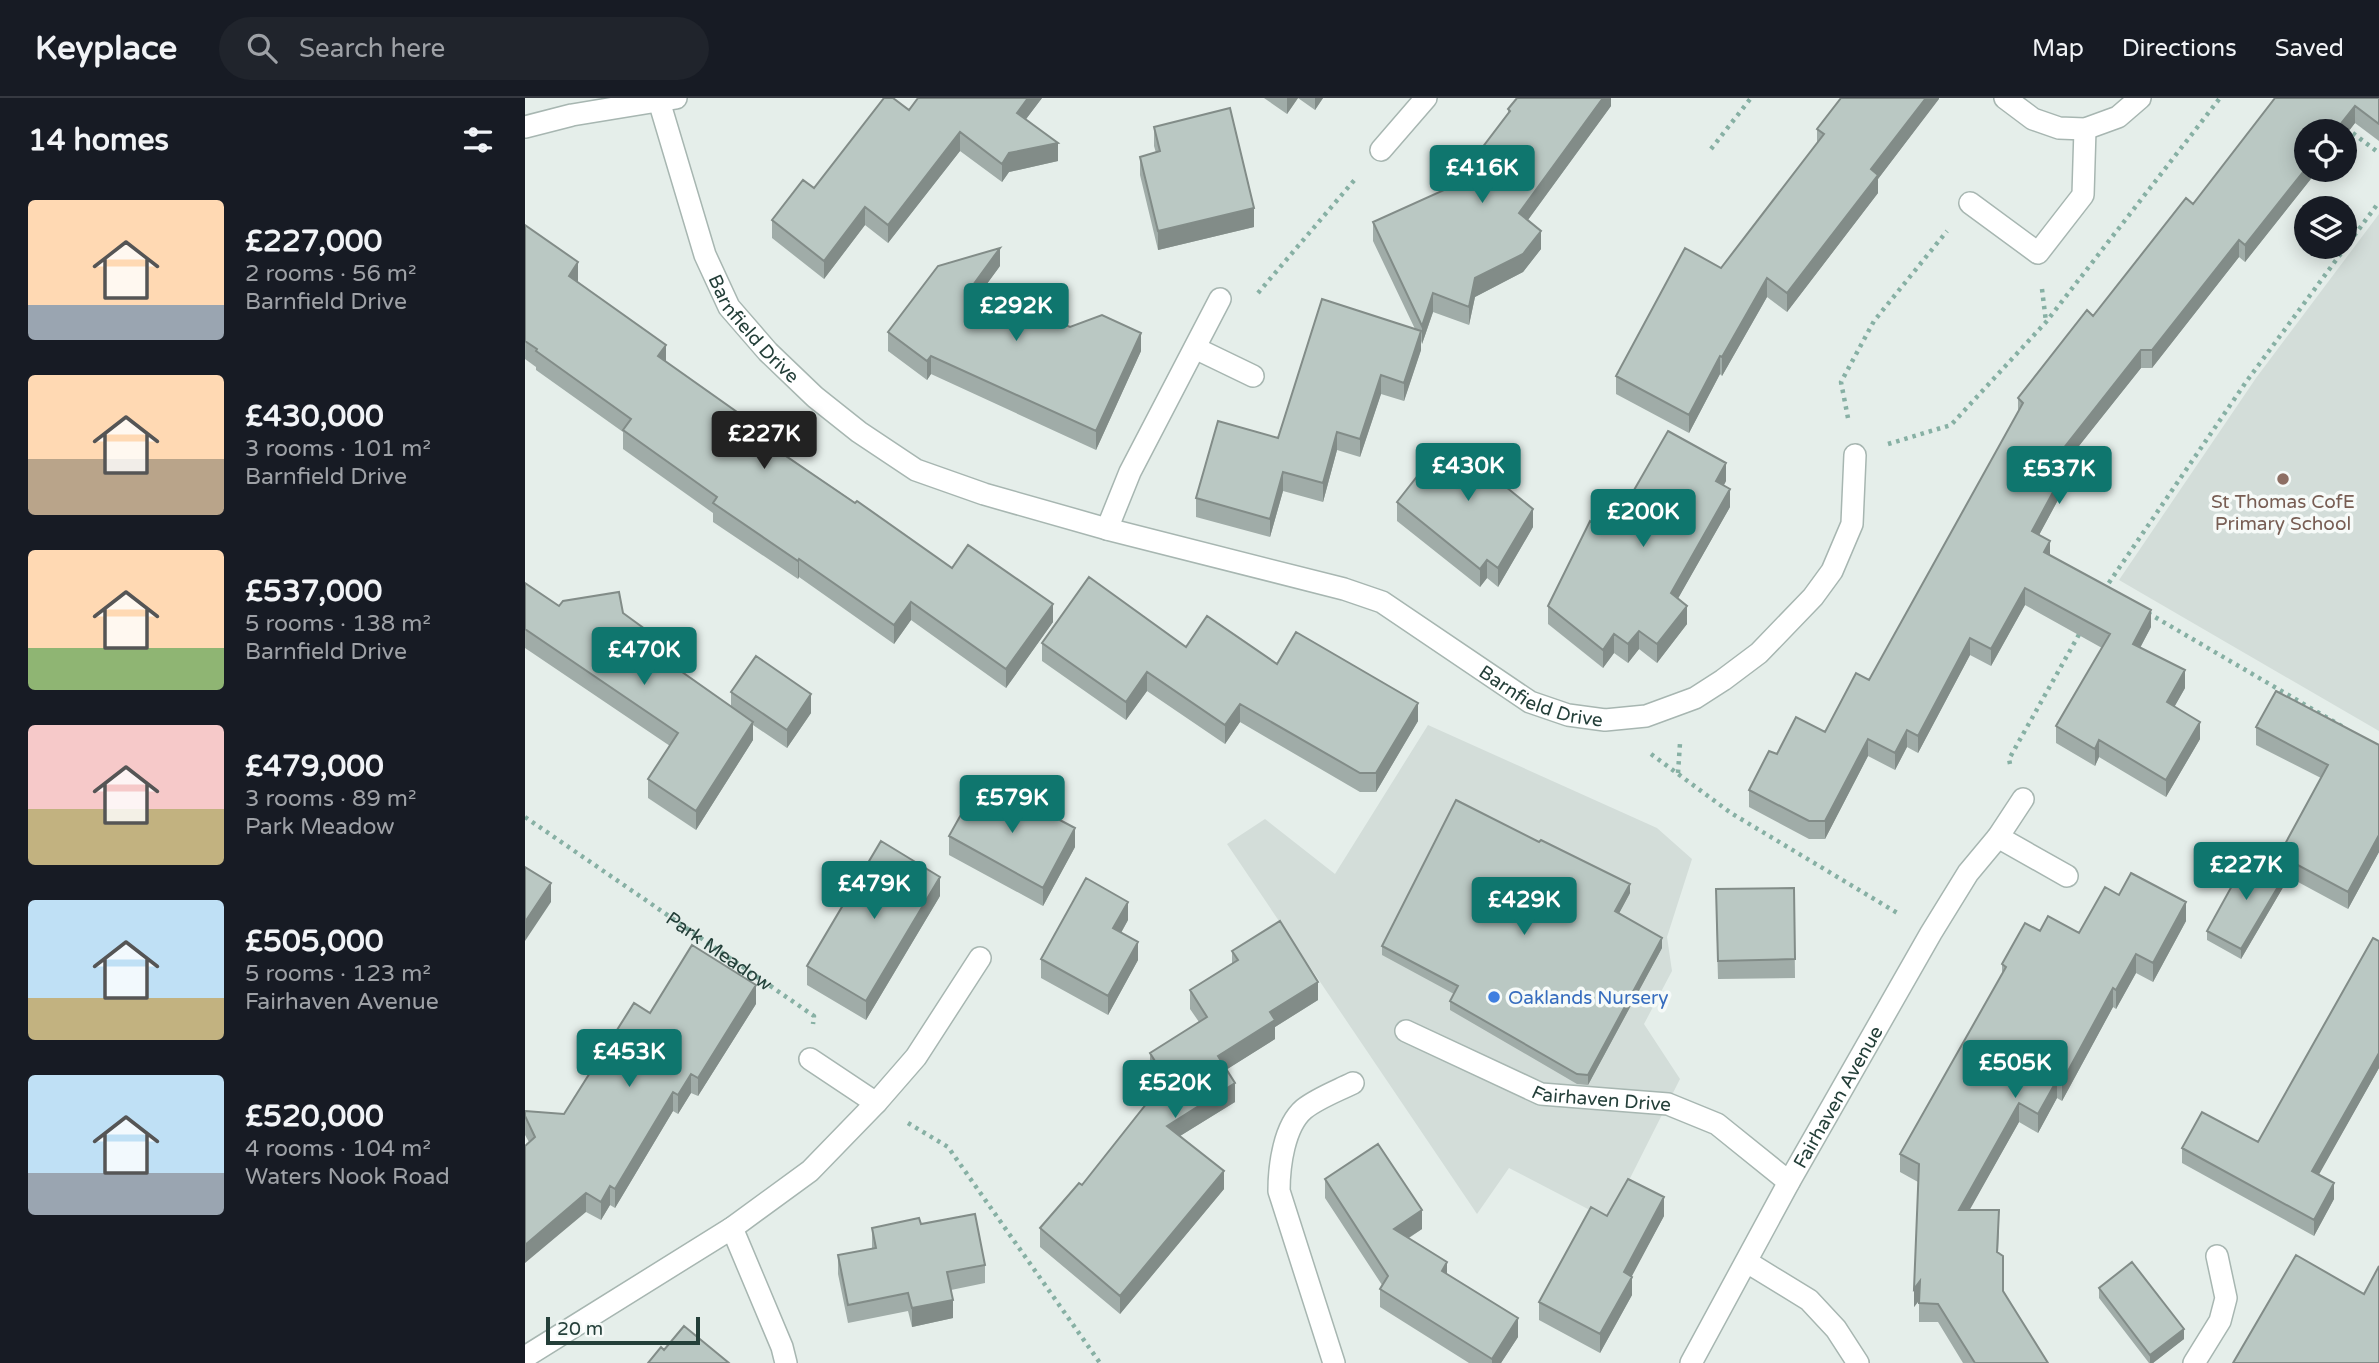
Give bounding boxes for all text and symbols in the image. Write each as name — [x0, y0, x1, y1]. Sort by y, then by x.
search box — [219, 17, 709, 80]
text: Keyplace — [35, 29, 177, 68]
icon: search — [243, 29, 281, 67]
text: Search here — [299, 33, 445, 64]
text: Map — [2032, 34, 2084, 63]
text: Directions — [2122, 34, 2237, 63]
text: Saved — [2275, 34, 2344, 63]
map controls — [2294, 119, 2357, 259]
button: locate — [2294, 119, 2357, 182]
icon: filters — [459, 121, 497, 159]
text: 14 homes — [28, 122, 169, 159]
pin: £416K — [1433, 146, 1531, 205]
text: £416K — [1446, 154, 1518, 182]
button: layers — [2294, 196, 2357, 259]
text: £227,000 — [245, 223, 382, 260]
icon: home — [84, 228, 168, 312]
text: 2 rooms · 56 m² — [245, 260, 416, 288]
street label: Barnfield Drive — [703, 271, 803, 388]
pin: £292K — [967, 284, 1065, 343]
text: Barnfield Drive — [245, 288, 407, 316]
text: £292K — [980, 292, 1052, 320]
text: £430,000 — [245, 398, 384, 435]
icon: home — [84, 403, 168, 487]
pin: £227K — [715, 412, 813, 471]
text: £227K — [728, 420, 800, 448]
text: 3 rooms · 101 m² — [245, 435, 431, 463]
pin: £430K — [1419, 444, 1517, 503]
pin: £537K — [2010, 446, 2108, 506]
text: £430K — [1432, 452, 1504, 480]
text: £537K — [2023, 455, 2095, 483]
text: Barnfield Drive — [245, 463, 407, 491]
marker: St Thomas CofE Primary School — [2275, 471, 2291, 487]
pin: £200K — [1594, 490, 1692, 549]
place label: St Thomas CofE Primary School — [2211, 491, 2355, 535]
text: £200K — [1607, 498, 1679, 526]
text: £537,000 — [245, 573, 382, 610]
icon: home — [84, 578, 168, 662]
text: 5 rooms · 138 m² — [245, 610, 431, 638]
pin: £470K — [595, 628, 693, 687]
text: £470K — [608, 636, 680, 664]
text: Barnfield Drive — [245, 638, 407, 666]
street label: Barnfield Drive — [1475, 661, 1604, 732]
text: £479,000 — [245, 748, 384, 785]
icon: home — [84, 753, 168, 837]
pin: £579K — [963, 776, 1061, 835]
text: £579K — [976, 784, 1048, 812]
text: 3 rooms · 89 m² — [245, 785, 416, 813]
text: Park Meadow — [245, 813, 395, 841]
pin: £227K — [2197, 842, 2295, 902]
text: £227K — [2210, 851, 2282, 879]
pin: £479K — [825, 862, 923, 921]
text: £479K — [838, 870, 910, 898]
pin: £429K — [1475, 878, 1573, 937]
text: £429K — [1488, 886, 1560, 914]
street label: Park Meadow — [662, 908, 776, 996]
text: £505,000 — [245, 923, 384, 960]
icon: home — [84, 928, 168, 1012]
text: 5 rooms · 123 m² — [245, 960, 431, 988]
place label: Oaklands Nursery — [1508, 987, 1669, 1009]
text: Fairhaven Avenue — [245, 988, 439, 1016]
marker: Oaklands Nursery — [1486, 989, 1502, 1005]
street label: Fairhaven Avenue — [1789, 1022, 1888, 1172]
pin: £453K — [580, 1030, 678, 1089]
text: £453K — [593, 1038, 665, 1066]
pin: £505K — [1966, 1040, 2064, 1100]
text: £505K — [1979, 1049, 2051, 1077]
pin: £520K — [1126, 1060, 1224, 1120]
text: £520K — [1139, 1069, 1211, 1097]
street label: Fairhaven Drive — [1528, 1081, 1672, 1116]
text: £520,000 — [245, 1098, 384, 1135]
icon: home — [84, 1103, 168, 1187]
text: 4 rooms · 104 m² — [245, 1135, 431, 1163]
text: Waters Nook Road — [245, 1163, 450, 1191]
scale bar — [546, 1314, 700, 1346]
text: 20 m — [557, 1318, 603, 1340]

